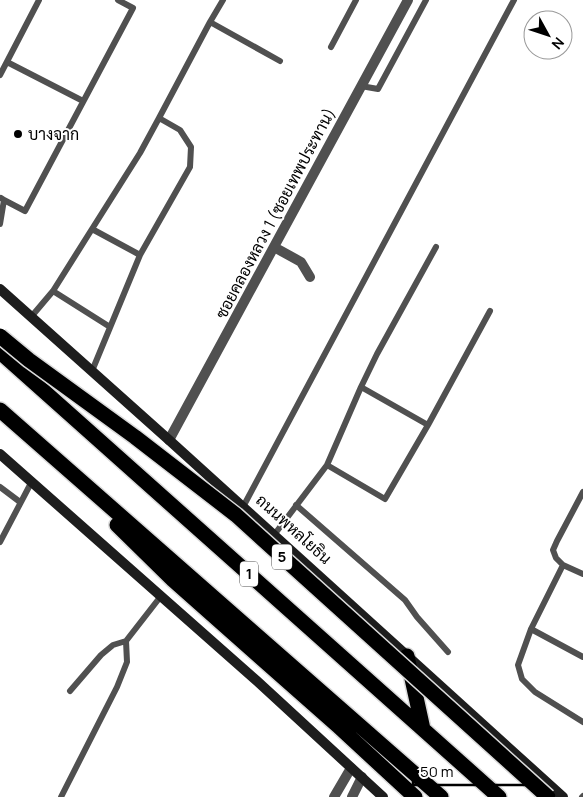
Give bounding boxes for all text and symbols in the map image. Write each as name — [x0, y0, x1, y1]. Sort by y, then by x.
north arrow — [523, 10, 573, 60]
text: N — [548, 34, 569, 54]
street label: ซอยคลองหลวง 1 (ซอยเทพประทาน) — [210, 104, 340, 322]
place label: บางจาก — [28, 123, 79, 145]
marker: บางจาก — [12, 128, 24, 140]
street label: ถนนพหลโยธิน — [251, 489, 337, 569]
road number: 5 — [272, 544, 292, 570]
road number: 1 — [240, 562, 258, 586]
scale bar — [413, 754, 527, 786]
text: 50 m — [420, 761, 454, 782]

